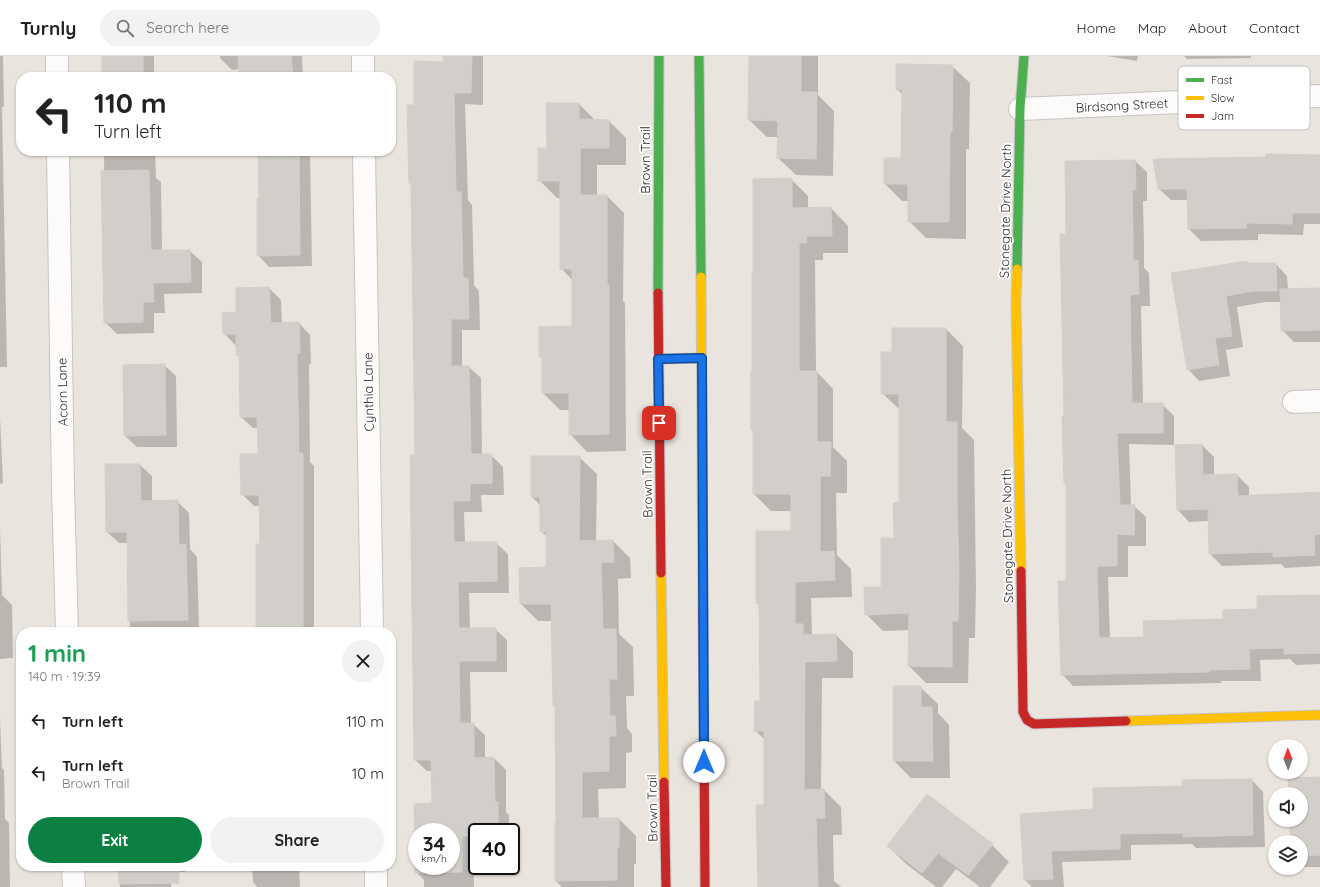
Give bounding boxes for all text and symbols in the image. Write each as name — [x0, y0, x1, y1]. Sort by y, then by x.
search box — [100, 10, 380, 46]
text: Turnly — [20, 16, 76, 40]
icon: search — [114, 17, 136, 39]
text: Search here — [146, 18, 229, 37]
text: Home — [1077, 19, 1116, 37]
text: Map — [1138, 19, 1166, 37]
text: About — [1188, 19, 1227, 37]
text: Contact — [1249, 19, 1300, 37]
legend — [1178, 66, 1310, 130]
text: Fast — [1211, 73, 1233, 87]
text: 110 m — [94, 85, 167, 120]
icon: left — [28, 88, 80, 140]
text: Slow — [1211, 91, 1235, 105]
street label: Birdsong Street — [1075, 95, 1169, 115]
text: Jam — [1211, 109, 1234, 123]
text: Turn left — [94, 120, 162, 143]
street label: Brown Trail — [637, 126, 653, 194]
street label: Stonegate Drive North — [996, 144, 1014, 278]
street label: Cynthia Lane — [359, 352, 377, 432]
street label: Acorn Lane — [53, 358, 71, 426]
pin — [642, 406, 676, 440]
icon: arrive — [648, 412, 670, 434]
street label: Brown Trail — [638, 450, 656, 518]
street label: Stonegate Drive North — [998, 469, 1016, 603]
text: 1 min — [28, 638, 86, 668]
button: close — [342, 640, 384, 682]
text: 140 m · 19:39 — [28, 668, 101, 684]
icon: left — [28, 710, 50, 732]
text: Turn left — [62, 712, 124, 731]
text: 110 m — [346, 712, 384, 731]
north arrow — [1268, 739, 1308, 779]
map controls — [1268, 739, 1308, 875]
position arrow — [683, 741, 725, 783]
text: Turn left — [62, 756, 124, 775]
icon: left — [28, 762, 50, 784]
text: 10 m — [352, 764, 384, 783]
street label: Brown Trail — [643, 774, 661, 842]
text: Brown Trail — [62, 775, 129, 791]
button: sound — [1268, 787, 1308, 827]
button: Exit — [28, 817, 202, 863]
button: Share — [210, 817, 384, 863]
speed limit sign: 40 — [468, 823, 520, 875]
text: 34 — [423, 831, 445, 856]
button: layers — [1268, 835, 1308, 875]
text: km/h — [421, 852, 447, 865]

